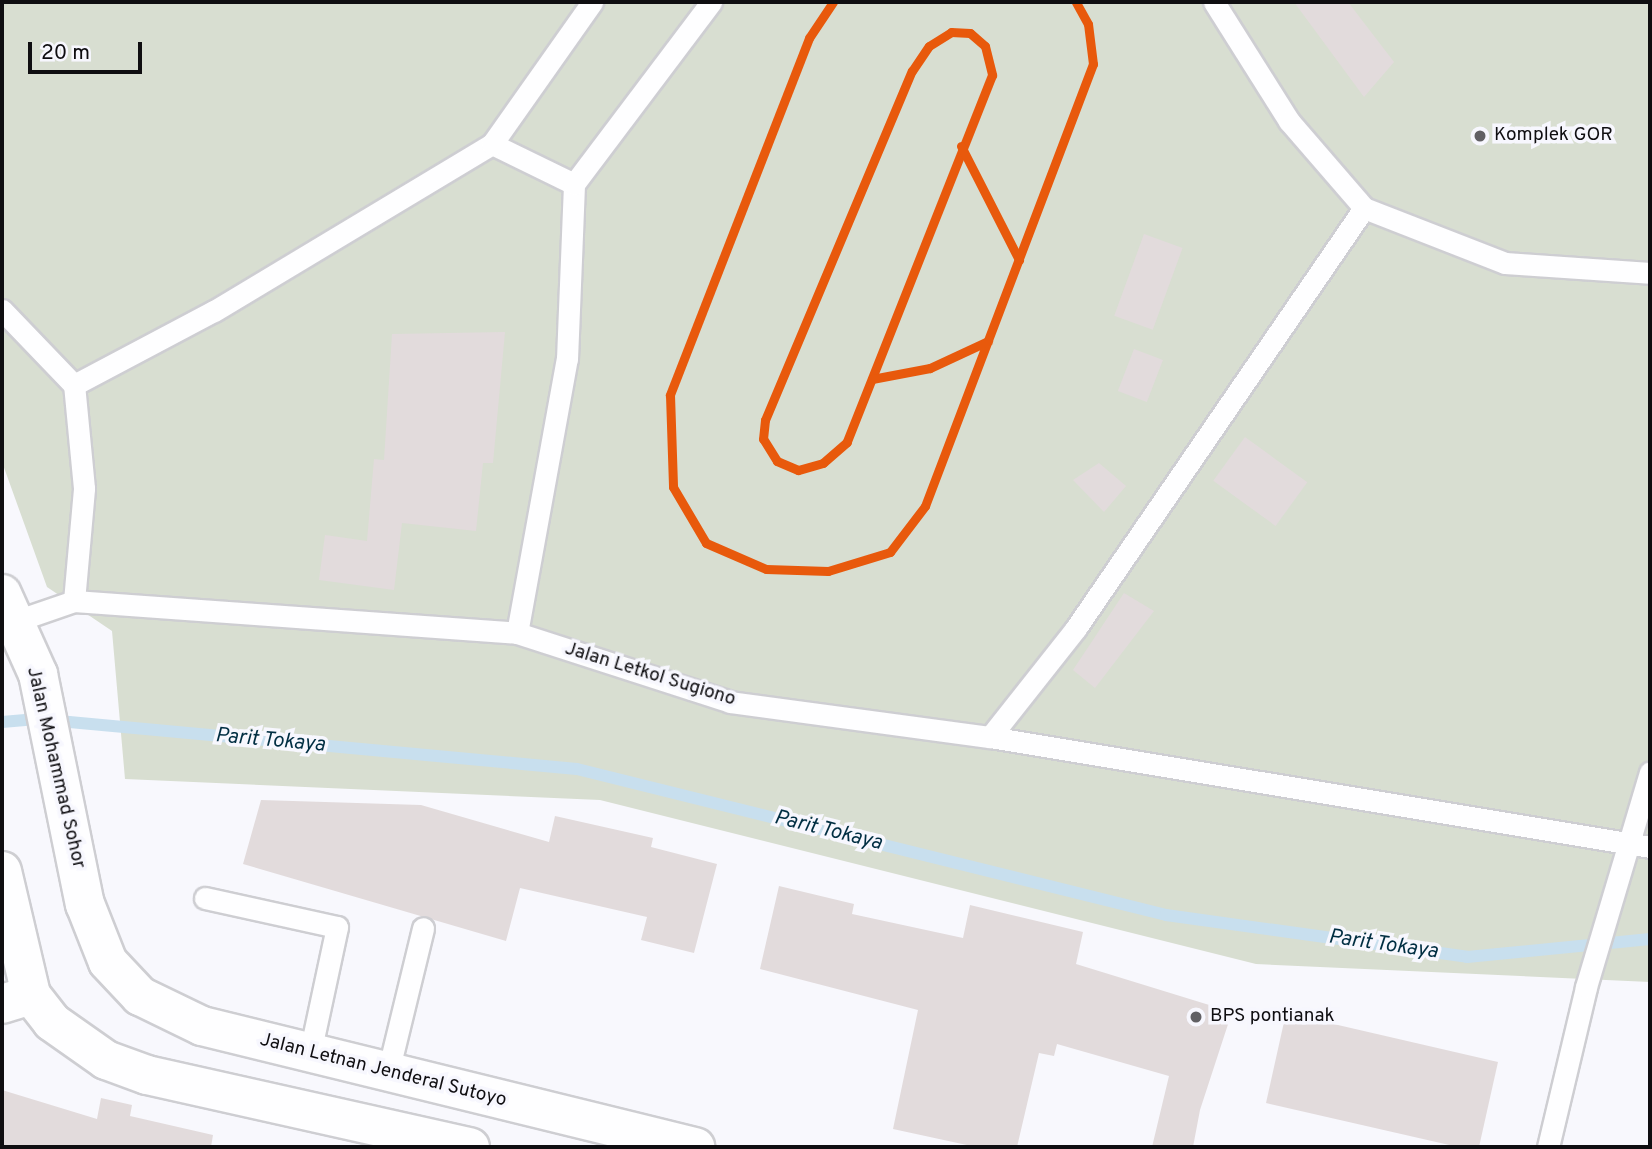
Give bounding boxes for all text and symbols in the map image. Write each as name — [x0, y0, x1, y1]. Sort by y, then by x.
scale bar — [32, 28, 145, 72]
text: 20 m — [41, 40, 90, 67]
place label: Komplek GOR — [1494, 125, 1613, 147]
marker: Komplek GOR — [1472, 128, 1488, 144]
street label: Jalan Letkol Sugiono — [562, 638, 738, 712]
street label: Jalan Mohammad Sohor — [21, 665, 89, 871]
water label: Parit Tokaya — [214, 724, 326, 758]
water label: Parit Tokaya — [771, 805, 885, 857]
water label: Parit Tokaya — [1326, 925, 1440, 965]
place label: BPS pontianak — [1210, 1006, 1335, 1028]
marker: BPS pontianak — [1188, 1009, 1204, 1025]
street label: Jalan Letnan Jenderal Sutoyo — [257, 1029, 509, 1113]

